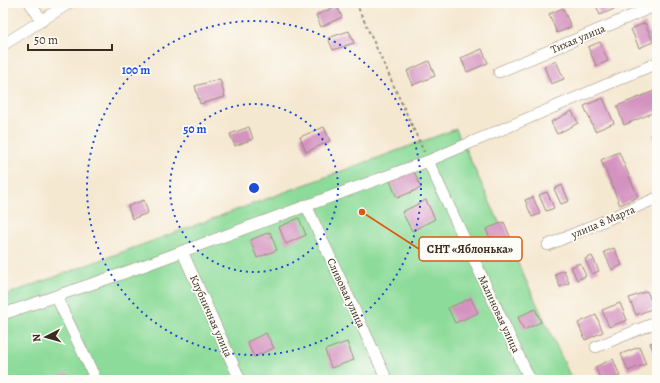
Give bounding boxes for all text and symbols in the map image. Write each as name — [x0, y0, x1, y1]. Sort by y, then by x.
street label: Тихая улица — [548, 20, 608, 57]
scale bar — [28, 26, 112, 52]
text: 50 m — [34, 32, 58, 48]
text: 100 m — [122, 62, 150, 78]
text: 50 m — [183, 121, 207, 137]
centre of rings — [247, 181, 261, 195]
street label: улица 8 Марта — [568, 201, 638, 243]
callout: СНТ «Яблонька» — [419, 237, 522, 261]
text: СНТ «Яблонька» — [427, 241, 514, 257]
street label: Сливовая улица — [323, 256, 369, 331]
street label: Клубничная улица — [186, 273, 236, 360]
street label: Малиновая улица — [474, 273, 524, 356]
north arrow — [26, 317, 66, 357]
text: N — [29, 333, 44, 343]

